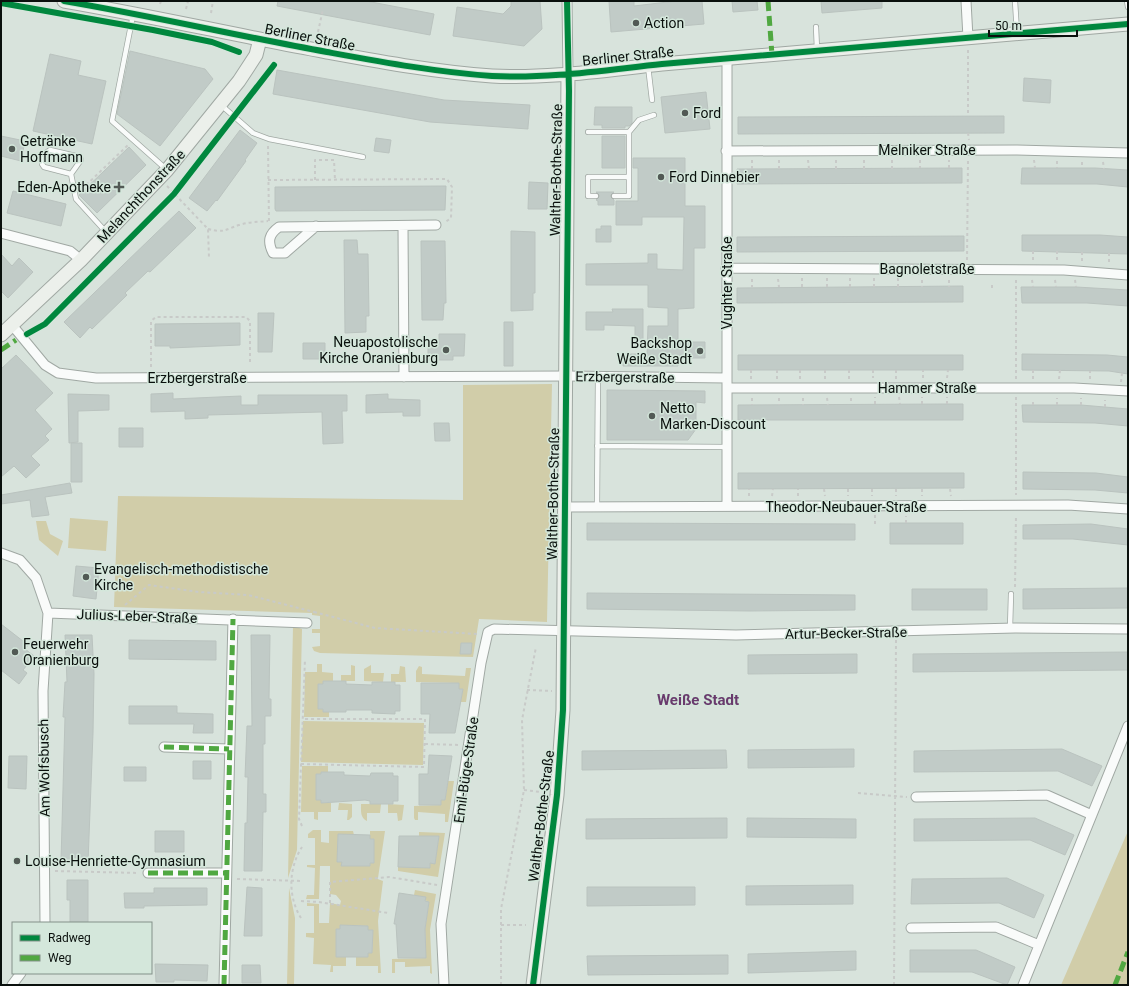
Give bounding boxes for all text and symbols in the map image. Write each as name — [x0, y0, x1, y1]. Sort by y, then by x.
scale bar — [989, 12, 1077, 38]
place label: Action — [644, 15, 684, 31]
marker: Action — [631, 18, 641, 28]
text: 50 m — [995, 19, 1022, 33]
street label: Berliner Straße — [263, 20, 357, 54]
street label: Berliner Straße — [582, 43, 674, 69]
street label: Walther-Bothe-Straße — [547, 104, 565, 236]
place label: Ford — [693, 105, 721, 121]
marker: Ford — [680, 108, 690, 118]
place label: Getränke Hoffmann — [20, 133, 83, 165]
street label: Melniker Straße — [878, 142, 976, 158]
marker: Getränke Hoffmann — [7, 144, 17, 154]
street label: Melanchthonstraße — [94, 146, 188, 246]
place label: Ford Dinnebier — [669, 169, 760, 185]
marker: Ford Dinnebier — [656, 172, 666, 182]
place label: Eden-Apotheke — [17, 179, 111, 195]
marker: Eden-Apotheke — [114, 182, 124, 192]
street label: Vughter Straße — [719, 237, 735, 329]
street label: Bagnoletstraße — [880, 261, 974, 277]
place label: Neuapostolische Kirche Oranienburg — [319, 334, 438, 366]
place label: Backshop Weiße Stadt — [617, 335, 692, 367]
marker: Neuapostolische Kirche Oranienburg — [441, 345, 451, 355]
marker: Backshop Weiße Stadt — [695, 346, 705, 356]
street label: Erzbergerstraße — [575, 368, 675, 386]
street label: Erzbergerstraße — [147, 370, 247, 386]
street label: Hammer Straße — [878, 380, 976, 396]
place label: Netto Marken-Discount — [660, 400, 766, 432]
marker: Netto Marken-Discount — [647, 411, 657, 421]
street label: Walther-Bothe-Straße — [544, 428, 562, 560]
street label: Theodor-Neubauer-Straße — [765, 499, 927, 515]
place label: Evangelisch-methodistische Kirche — [94, 561, 268, 593]
marker: Evangelisch-methodistische Kirche — [81, 572, 91, 582]
street label: Julius-Leber-Straße — [76, 606, 198, 626]
street label: Artur-Becker-Straße — [785, 624, 907, 642]
place label: Feuerwehr Oranienburg — [23, 636, 99, 668]
marker: Feuerwehr Oranienburg — [10, 647, 20, 657]
district label: Weiße Stadt — [657, 691, 739, 709]
street label: Emil-Büge-Straße — [451, 716, 481, 824]
street label: Am Wolfsbusch — [35, 719, 53, 817]
street label: Walther-Bothe-Straße — [525, 749, 557, 883]
place label: Louise-Henriette-Gymnasium — [25, 853, 206, 869]
marker: Louise-Henriette-Gymnasium — [12, 856, 22, 866]
legend — [12, 922, 152, 974]
text: Radweg — [48, 931, 91, 945]
text: Weg — [48, 951, 72, 965]

